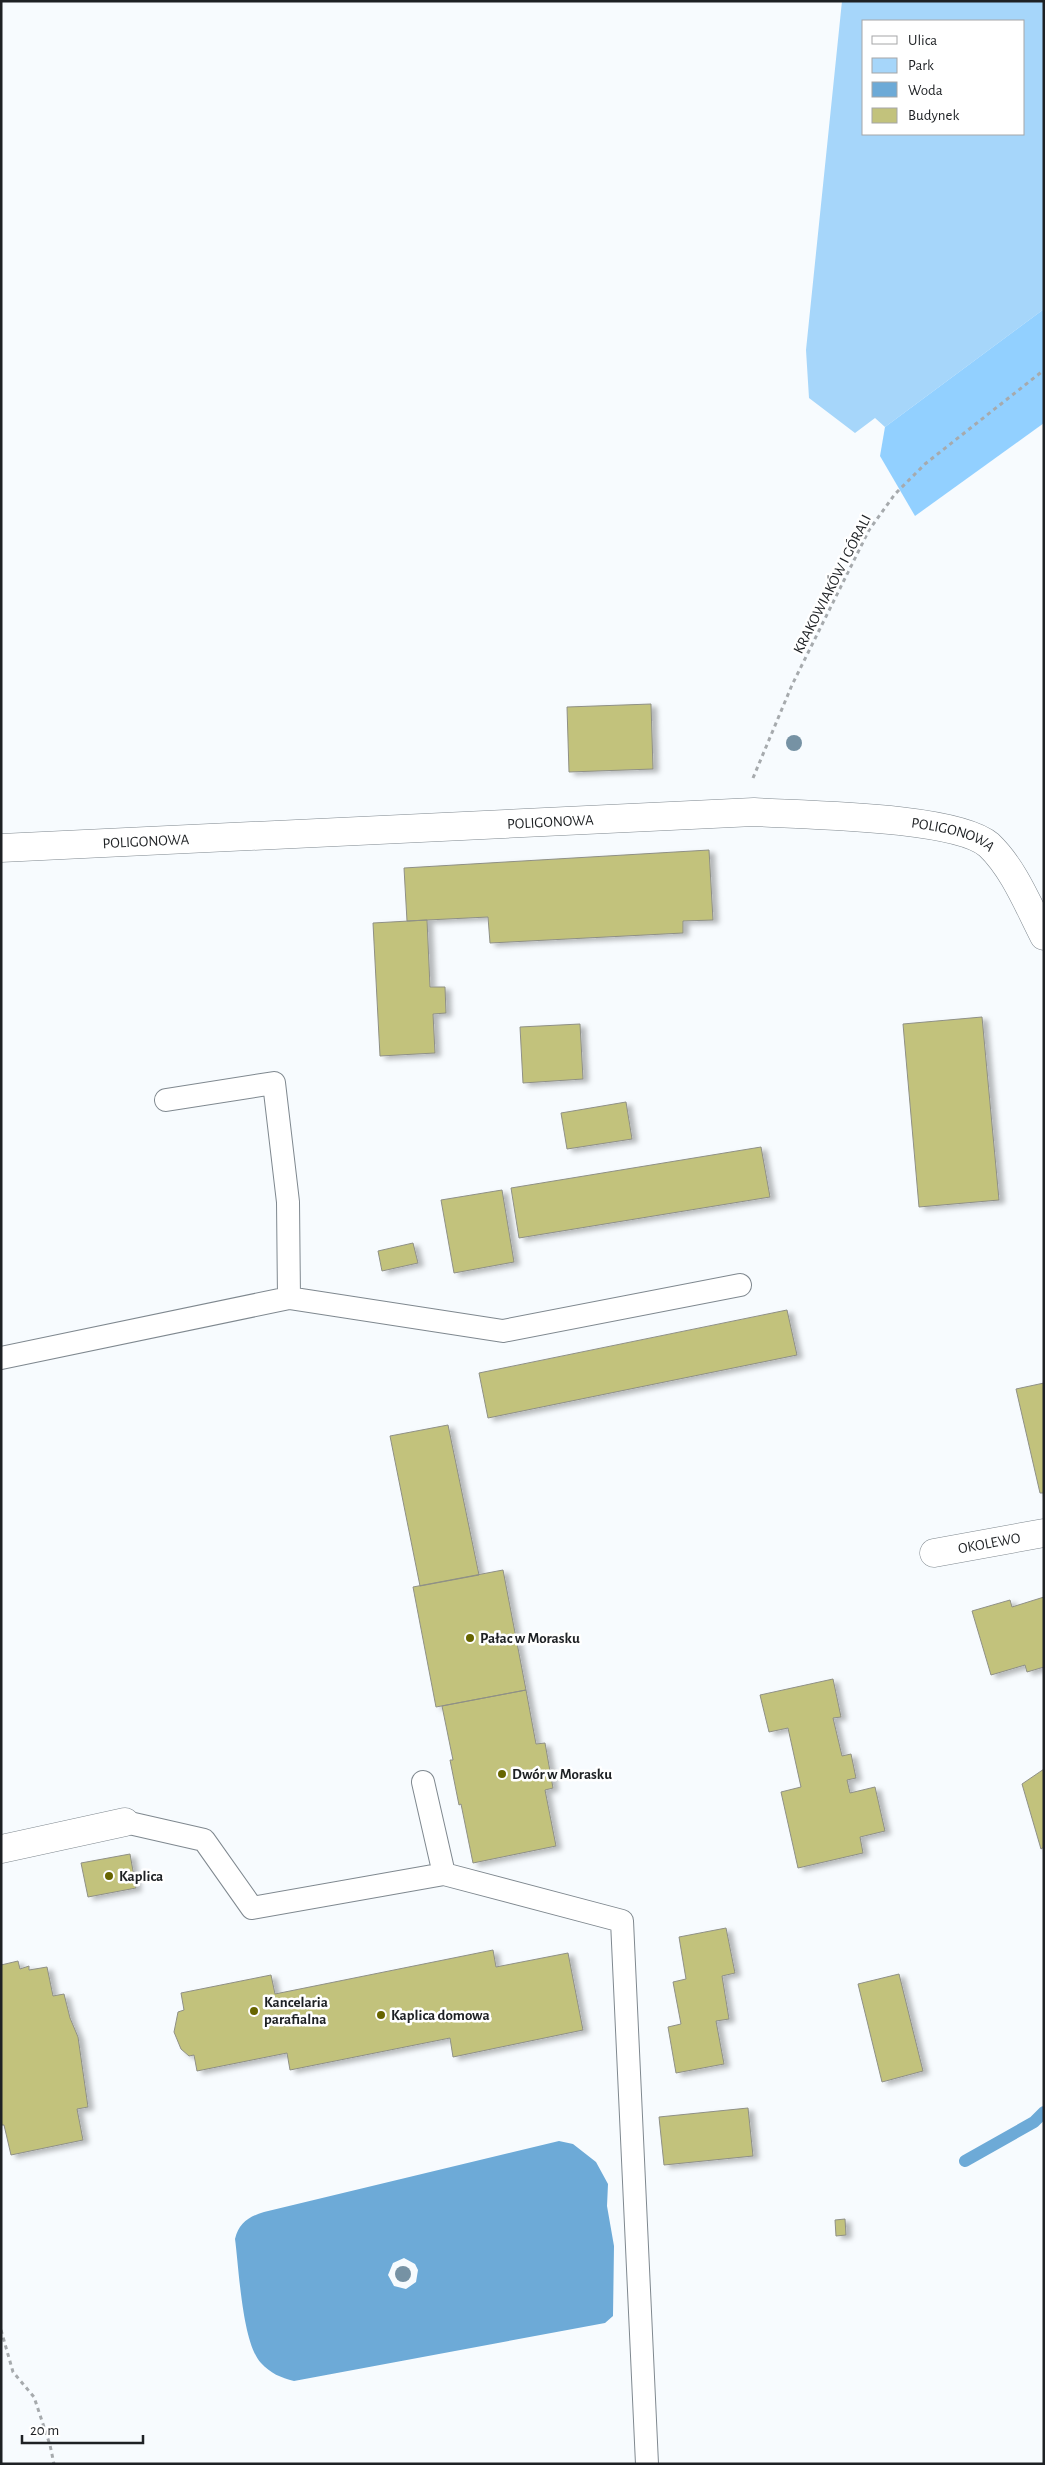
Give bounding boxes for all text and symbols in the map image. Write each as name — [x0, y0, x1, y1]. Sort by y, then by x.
legend — [862, 20, 1025, 135]
text: Ulica — [908, 33, 937, 48]
text: Park — [908, 58, 934, 73]
text: Woda — [908, 83, 943, 98]
text: Budynek — [908, 108, 960, 123]
street label: KRAKOWIAKÓW I GÓRALI — [789, 511, 874, 656]
street label: POLIGONOWA — [507, 813, 595, 832]
street label: POLIGONOWA — [910, 815, 998, 855]
street label: POLIGONOWA — [102, 832, 190, 851]
street label: OKOLEWO — [957, 1530, 1022, 1556]
place label: Pałac w Morasku — [480, 1631, 580, 1646]
marker: Pałac w Morasku — [464, 1632, 476, 1644]
place label: Dwór w Morasku — [512, 1767, 612, 1782]
marker: Dwór w Morasku — [496, 1768, 508, 1780]
place label: Kaplica — [119, 1869, 163, 1884]
marker: Kaplica — [103, 1870, 115, 1882]
place label: Kancelaria parafialna — [264, 1995, 328, 2027]
marker: Kancelaria parafialna — [248, 2005, 260, 2017]
place label: Kaplica domowa — [391, 2008, 490, 2023]
marker: Kaplica domowa — [375, 2009, 387, 2021]
scale bar — [22, 2412, 144, 2444]
text: 20 m — [30, 2423, 59, 2438]

